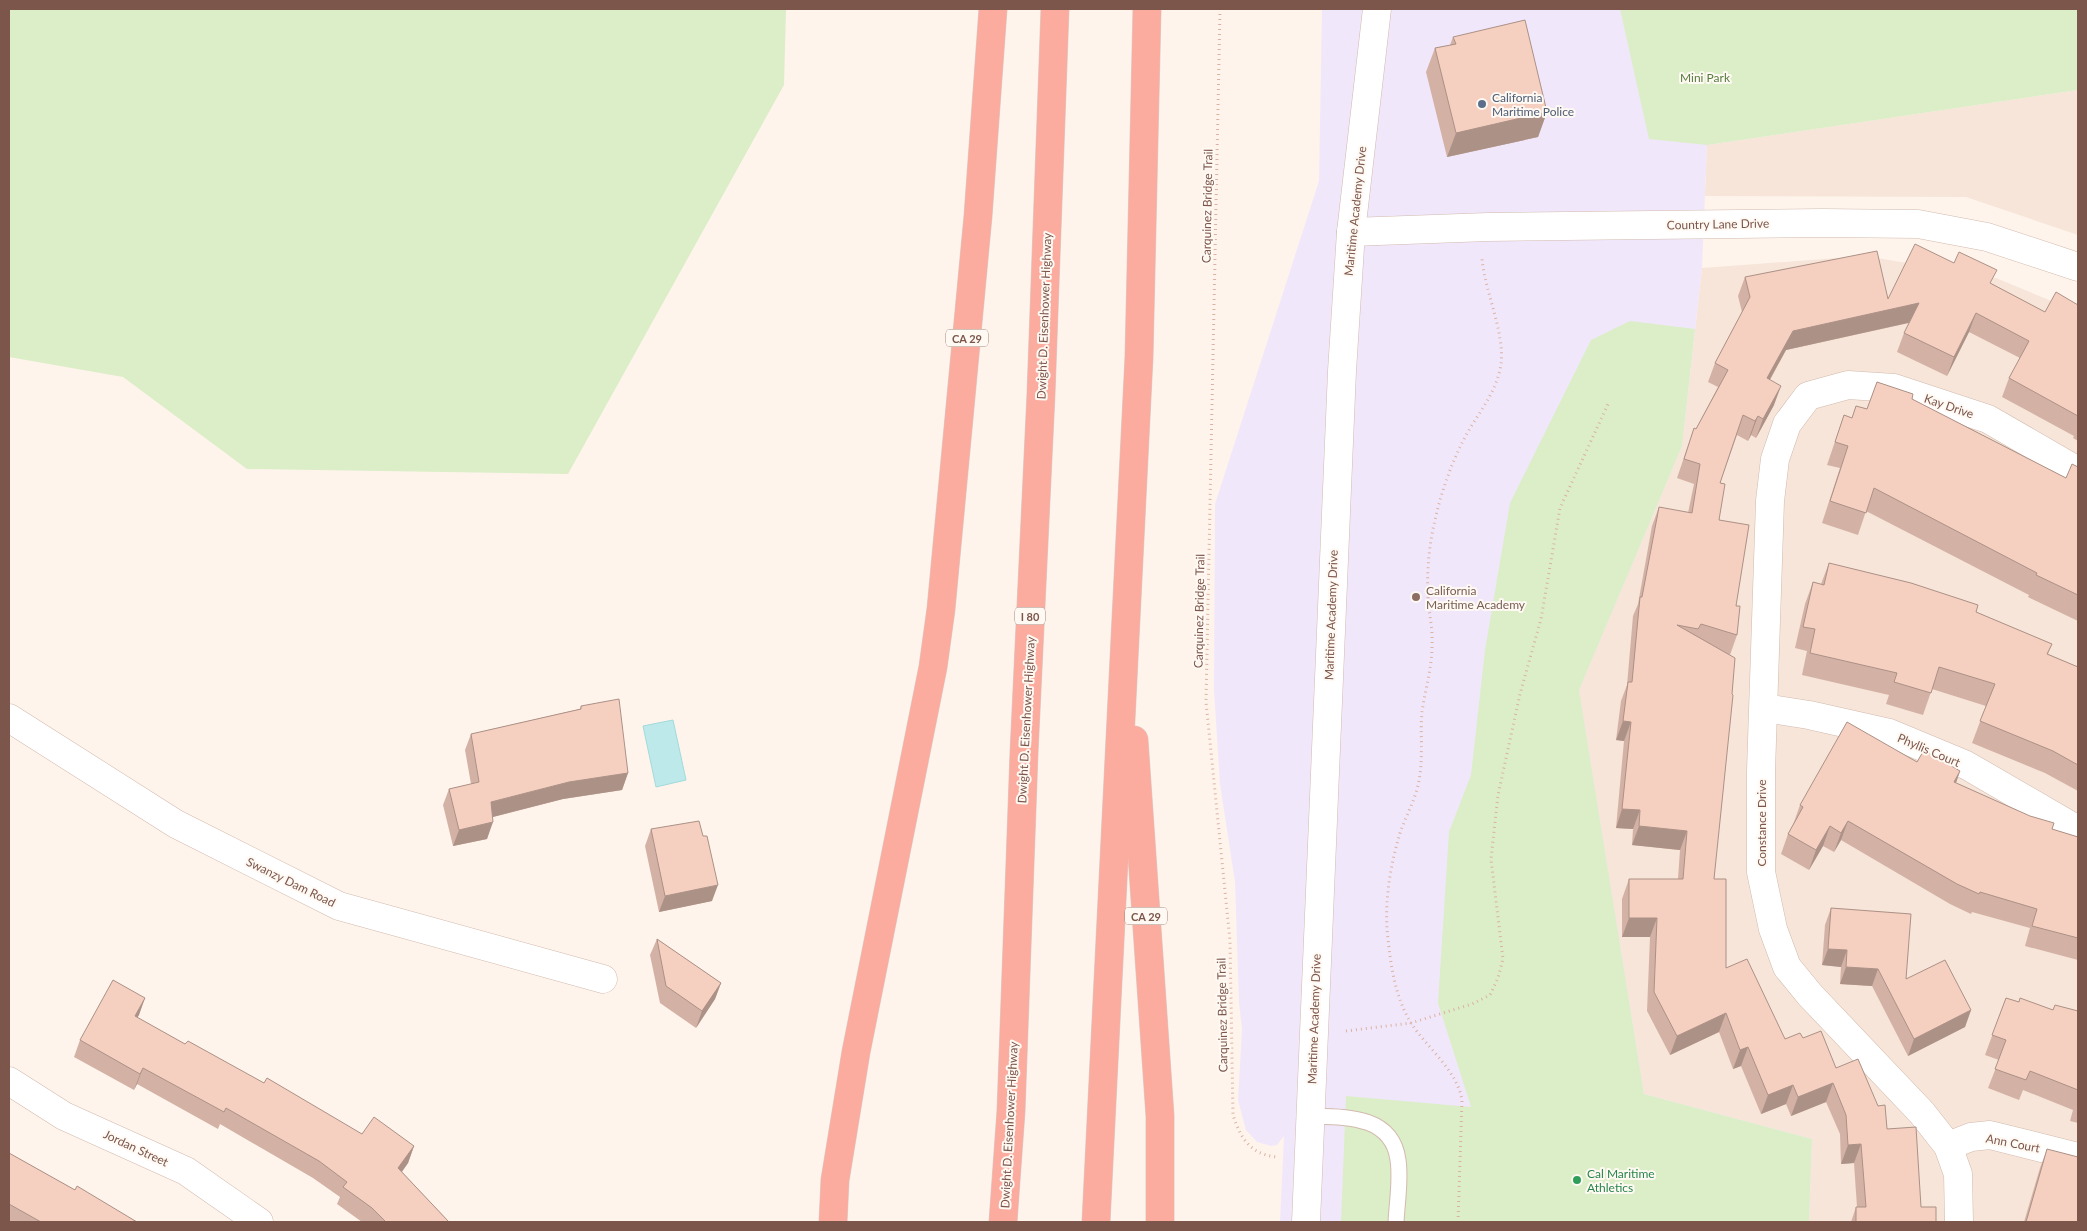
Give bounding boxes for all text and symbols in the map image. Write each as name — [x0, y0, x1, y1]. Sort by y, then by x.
park label: Mini Park — [1680, 70, 1731, 85]
place label: California Maritime Police — [1492, 90, 1574, 119]
marker: California Maritime Police — [1476, 98, 1488, 110]
street label: Maritime Academy Drive — [1341, 145, 1369, 277]
street label: Carquinez Bridge Trail — [1199, 149, 1215, 263]
street label: Country Lane Drive — [1667, 216, 1769, 232]
street label: Dwight D. Eisenhower Highway — [1034, 232, 1054, 400]
road number: CA 29 — [946, 329, 988, 346]
street label: Kay Drive — [1922, 391, 1976, 421]
street label: Maritime Academy Drive — [1321, 550, 1341, 680]
street label: Carquinez Bridge Trail — [1191, 554, 1207, 668]
place label: California Maritime Academy — [1426, 583, 1526, 612]
marker: California Maritime Academy — [1410, 591, 1422, 603]
road number: I 80 — [1015, 608, 1045, 624]
street label: Dwight D. Eisenhower Highway — [1014, 635, 1038, 804]
street label: Phyllis Court — [1895, 730, 1963, 770]
street label: Constance Drive — [1754, 779, 1769, 867]
street label: Swanzy Dam Road — [244, 854, 338, 910]
road number: CA 29 — [1125, 908, 1167, 924]
street label: Maritime Academy Drive — [1304, 954, 1324, 1084]
street label: Carquinez Bridge Trail — [1214, 958, 1230, 1072]
street label: Dwight D. Eisenhower Highway — [997, 1040, 1021, 1209]
street label: Jordan Street — [101, 1126, 171, 1170]
street label: Ann Court — [1985, 1130, 2042, 1156]
place label: Cal Maritime Athletics — [1587, 1166, 1655, 1195]
marker: Cal Maritime Athletics — [1571, 1174, 1583, 1186]

